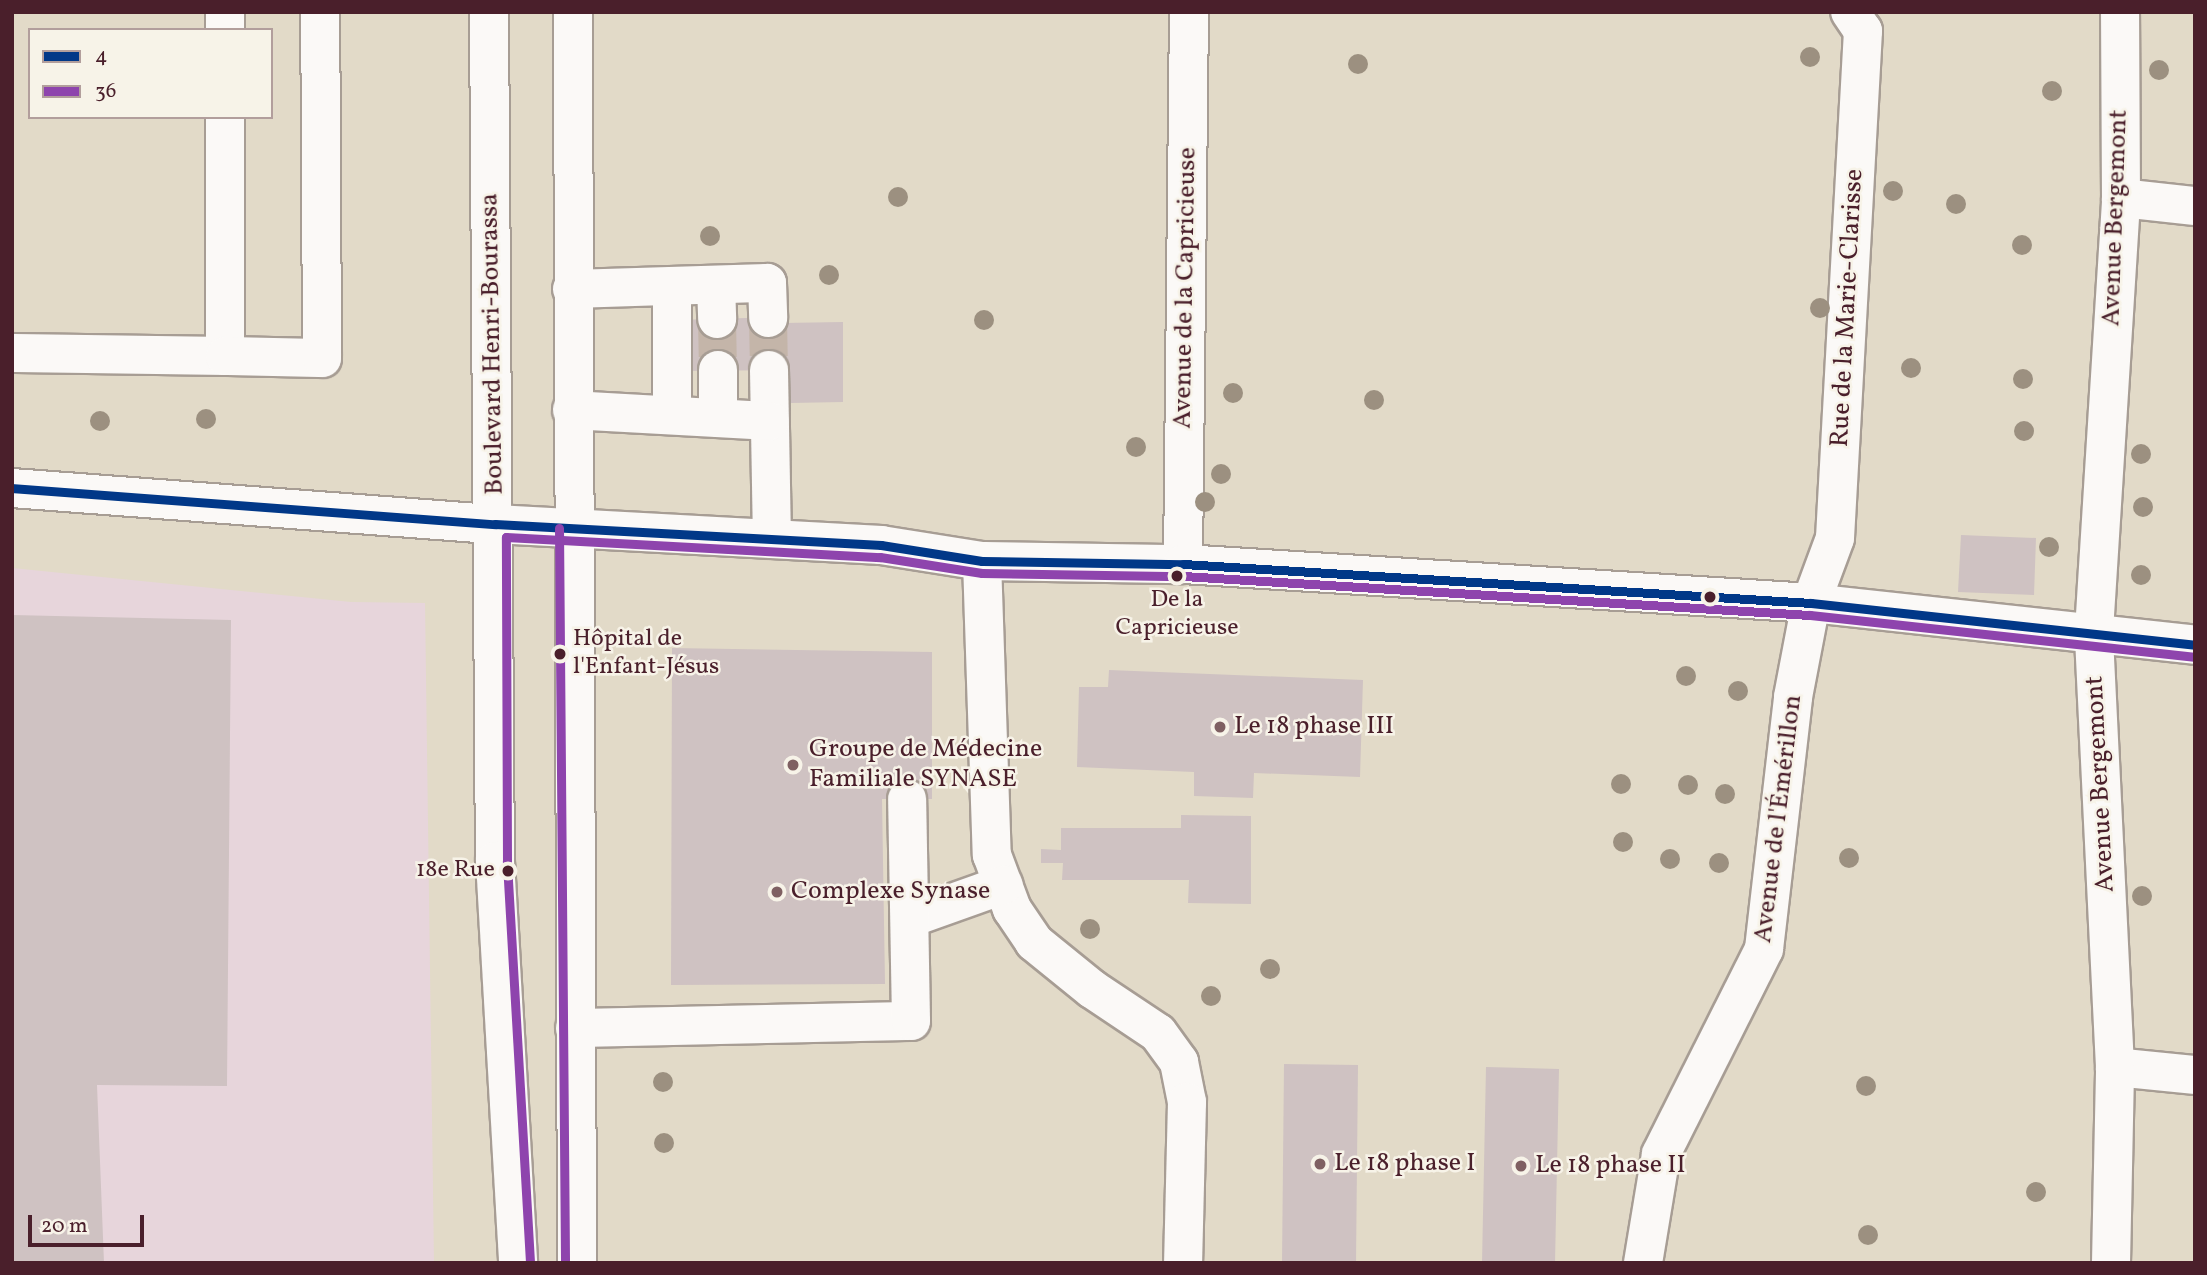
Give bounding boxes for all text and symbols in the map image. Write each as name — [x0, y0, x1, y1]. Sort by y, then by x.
legend — [28, 28, 273, 119]
text: 4 — [95, 42, 108, 71]
text: 36 — [95, 77, 116, 106]
street label: Avenue Bergemont — [2097, 109, 2135, 327]
street label: Avenue de la Capricieuse — [1168, 147, 1204, 429]
street label: Rue de la Marie-Clarisse — [1825, 168, 1871, 448]
street label: Boulevard Henri-Bourassa — [475, 193, 511, 495]
marker: De la Capricieuse — [1170, 569, 1184, 583]
place label: De la Capricieuse — [1115, 587, 1239, 643]
unlabelled marker — [1703, 590, 1717, 604]
place label: Hôpital de l'Enfant-Jésus — [573, 626, 719, 682]
marker: Hôpital de l'Enfant-Jésus — [553, 647, 567, 661]
street label: Avenue Bergemont — [2080, 675, 2122, 893]
street label: Avenue de l'Émérillon — [1748, 693, 1810, 945]
place label: Le 18 phase III — [1234, 711, 1394, 743]
marker: Le 18 phase III — [1212, 719, 1228, 735]
place label: Groupe de Médecine Familiale SYNASE — [809, 734, 1042, 796]
marker: Groupe de Médecine Familiale SYNASE — [783, 755, 803, 775]
place label: 18e Rue — [416, 857, 495, 885]
marker: 18e Rue — [501, 864, 515, 878]
place label: Complexe Synase — [791, 876, 990, 908]
marker: Complexe Synase — [769, 884, 785, 900]
place label: Le 18 phase I — [1334, 1148, 1476, 1180]
place label: Le 18 phase II — [1535, 1150, 1686, 1182]
marker: Le 18 phase I — [1312, 1156, 1328, 1172]
marker: Le 18 phase II — [1513, 1158, 1529, 1174]
scale bar — [32, 1202, 147, 1246]
text: 20 m — [41, 1212, 87, 1241]

